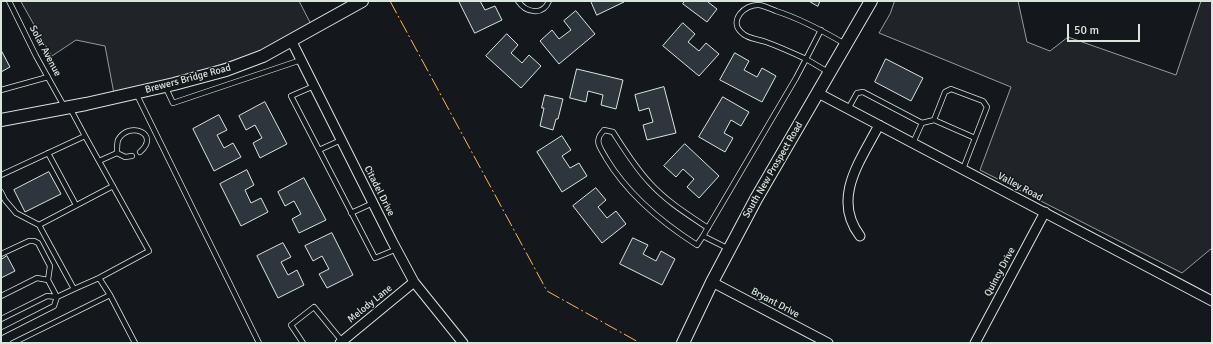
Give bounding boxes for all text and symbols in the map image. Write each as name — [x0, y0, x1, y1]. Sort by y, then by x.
scale bar — [1069, 16, 1142, 42]
street label: Solar Avenue — [27, 23, 63, 79]
text: 50 m — [1074, 23, 1099, 38]
street label: Brewers Bridge Road — [144, 62, 232, 96]
street label: South New Prospect Road — [741, 120, 805, 220]
street label: Citadel Drive — [361, 164, 397, 218]
street label: Valley Road — [995, 170, 1045, 204]
street label: Quincy Drive — [982, 245, 1018, 299]
street label: Melody Lane — [345, 282, 395, 326]
street label: Bryant Drive — [749, 285, 801, 321]

